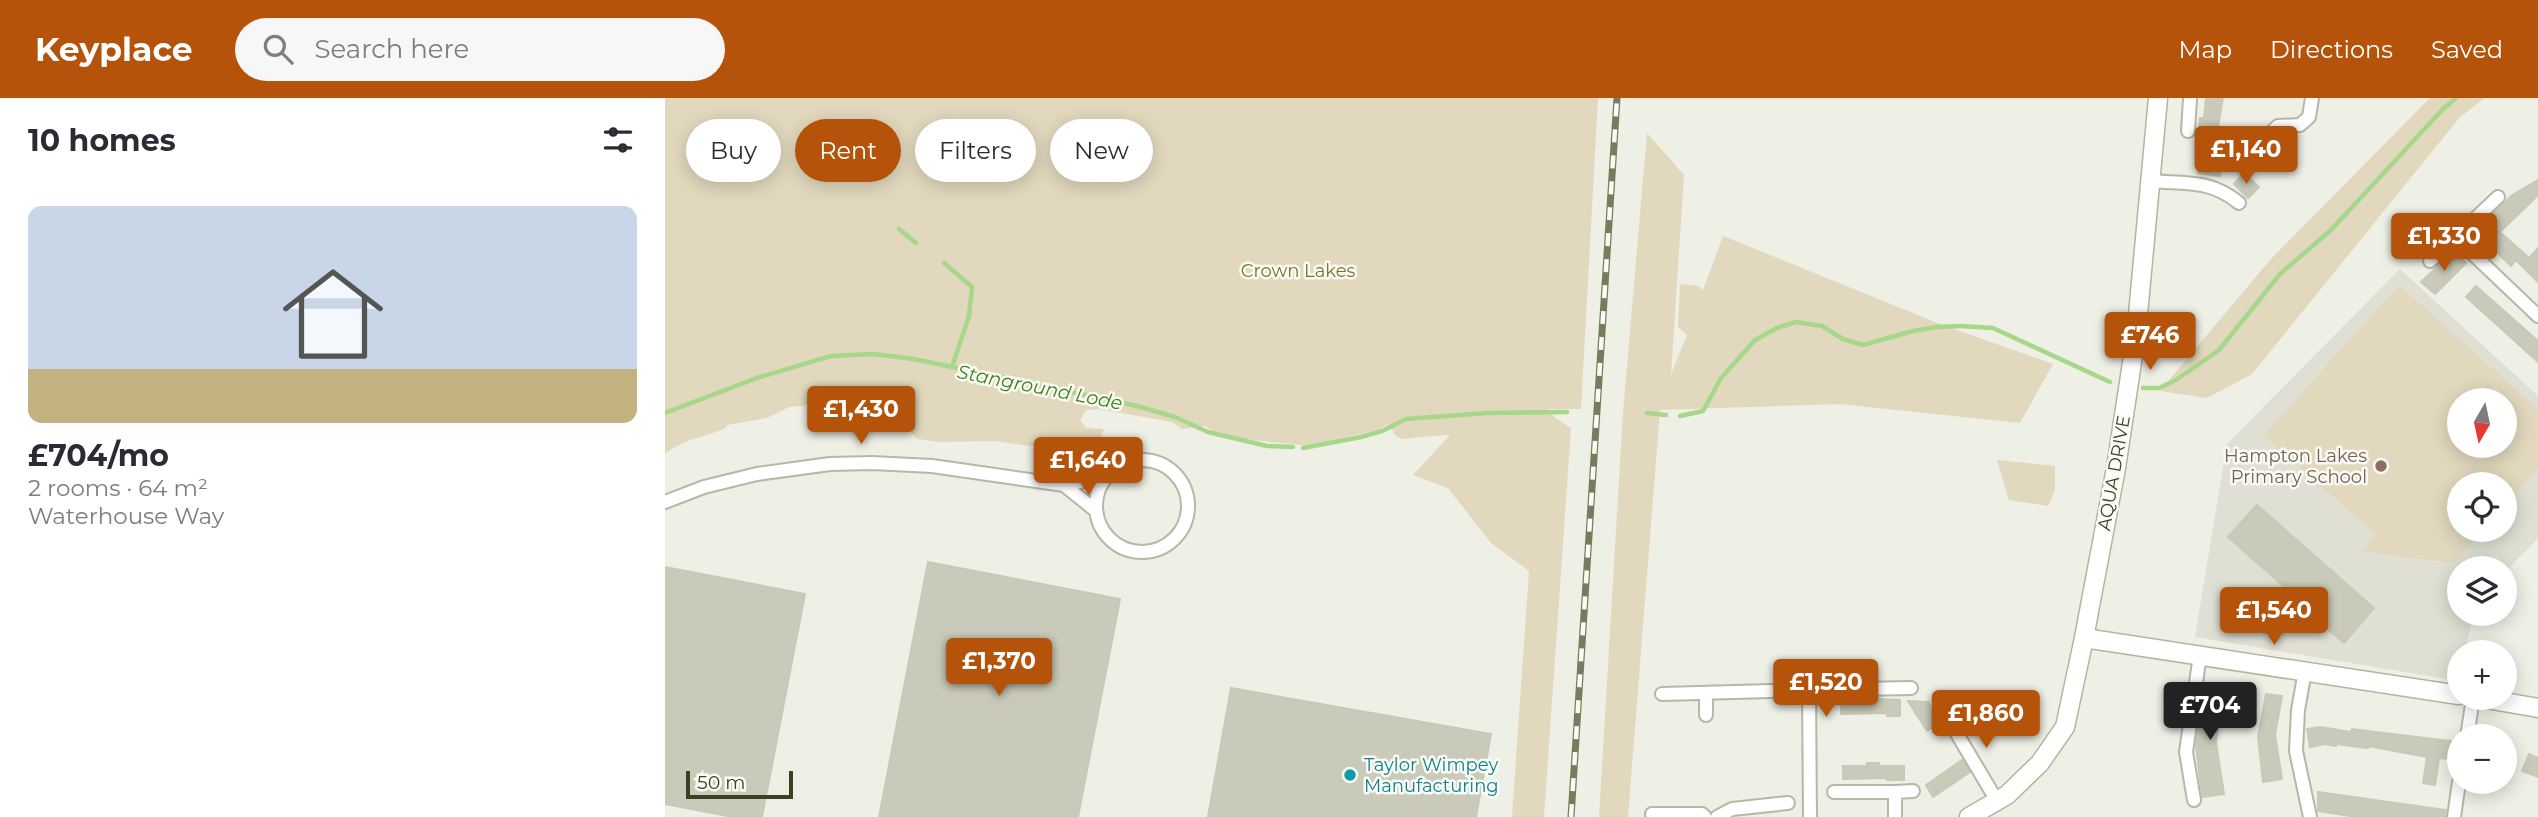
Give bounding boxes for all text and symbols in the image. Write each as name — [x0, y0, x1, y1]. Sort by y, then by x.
search box — [235, 18, 725, 81]
text: Keyplace — [35, 29, 193, 69]
icon: search — [259, 30, 297, 68]
text: Search here — [315, 33, 469, 65]
text: Map — [2179, 35, 2232, 64]
text: Directions — [2270, 35, 2393, 64]
text: Saved — [2431, 35, 2503, 64]
chip: Buy — [686, 119, 781, 182]
chip: Rent — [795, 119, 901, 182]
chip: Filters — [915, 119, 1036, 182]
chip: New — [1050, 119, 1153, 182]
icon: filters — [599, 121, 637, 159]
text: 10 homes — [28, 122, 176, 159]
pin: £1,140 — [2189, 126, 2303, 186]
text: £1,140 — [2211, 135, 2281, 163]
pin: £1,330 — [2387, 214, 2501, 273]
text: £1,330 — [2407, 222, 2481, 250]
icon: home — [270, 251, 396, 377]
park label: Crown Lakes — [1241, 260, 1356, 282]
pin: £746 — [2109, 313, 2191, 372]
text: £746 — [2121, 321, 2179, 349]
water label: Stanground Lode — [955, 360, 1125, 415]
pin: £1,430 — [804, 386, 918, 446]
north arrow — [2447, 388, 2517, 458]
map controls — [2447, 388, 2517, 794]
text: £1,430 — [823, 395, 899, 423]
street label: AQUA DRIVE — [2093, 414, 2135, 532]
text: £704/mo — [28, 437, 169, 474]
pin: £1,640 — [1031, 438, 1145, 497]
place label: Hampton Lakes Primary School — [2224, 445, 2367, 488]
text: £1,640 — [1050, 446, 1126, 474]
marker: Hampton Lakes Primary School — [2373, 458, 2389, 474]
button: locate — [2447, 472, 2517, 542]
text: 2 rooms · 64 m² — [28, 474, 208, 502]
text: Waterhouse Way — [28, 502, 224, 530]
button: layers — [2447, 556, 2517, 626]
pin: £1,540 — [2217, 588, 2331, 647]
text: £1,540 — [2236, 596, 2312, 624]
pin: £1,370 — [942, 638, 1056, 698]
button: + — [2447, 640, 2517, 710]
text: £1,370 — [962, 647, 1036, 675]
pin: £1,520 — [1769, 660, 1883, 719]
text: £1,520 — [1789, 668, 1863, 696]
pin: £704 — [2169, 682, 2251, 742]
pin: £1,860 — [1929, 690, 2043, 750]
text: £704 — [2180, 691, 2240, 719]
text: £1,860 — [1948, 699, 2024, 727]
button: − — [2447, 724, 2517, 794]
place label: Taylor Wimpey Manufacturing — [1364, 754, 1499, 797]
marker: Taylor Wimpey Manufacturing — [1342, 767, 1358, 783]
scale bar — [686, 768, 793, 800]
text: 50 m — [697, 771, 745, 794]

